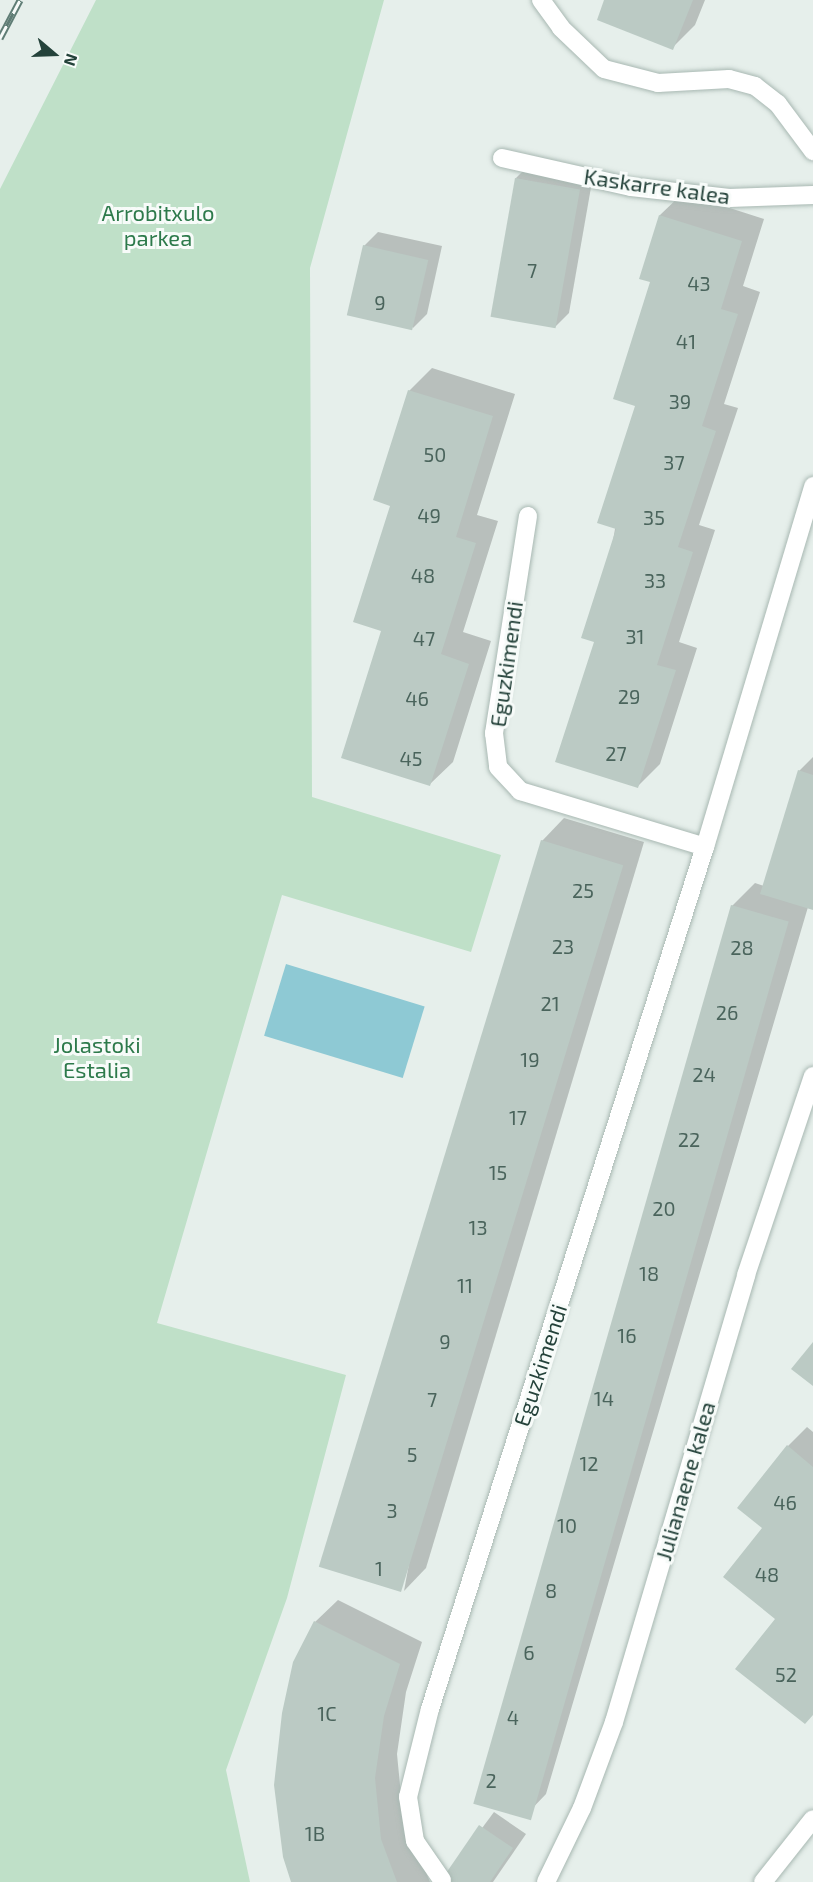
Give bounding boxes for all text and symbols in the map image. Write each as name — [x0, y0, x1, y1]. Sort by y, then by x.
north arrow — [24, 24, 84, 84]
text: N — [61, 51, 82, 69]
street label: Kaskarre kalea — [582, 163, 732, 209]
park label: Arrobitxulo parkea — [101, 199, 215, 250]
house number: 7 — [527, 258, 537, 282]
house number: 43 — [687, 271, 711, 295]
house number: 9 — [374, 290, 386, 314]
house number: 41 — [676, 329, 696, 353]
house number: 39 — [669, 389, 691, 413]
house number: 50 — [424, 442, 446, 466]
house number: 37 — [663, 450, 685, 474]
house number: 49 — [417, 503, 441, 527]
house number: 35 — [643, 505, 665, 529]
house number: 48 — [411, 563, 435, 587]
house number: 33 — [644, 568, 666, 592]
street label: Eguzkimendi — [484, 599, 528, 729]
house number: 31 — [625, 624, 645, 648]
house number: 47 — [413, 626, 435, 650]
house number: 29 — [618, 684, 640, 708]
house number: 46 — [405, 686, 429, 710]
house number: 27 — [605, 741, 627, 765]
house number: 45 — [399, 746, 423, 770]
house number: 25 — [572, 878, 594, 902]
house number: 23 — [552, 934, 574, 958]
house number: 28 — [730, 935, 754, 959]
house number: 21 — [540, 991, 560, 1015]
house number: 26 — [716, 1000, 738, 1024]
park label: Jolastoki Estalia — [53, 1031, 141, 1082]
house number: 19 — [520, 1047, 540, 1071]
house number: 24 — [692, 1062, 716, 1086]
house number: 17 — [509, 1105, 527, 1129]
house number: 22 — [678, 1127, 700, 1151]
house number: 15 — [489, 1160, 507, 1184]
house number: 20 — [652, 1196, 676, 1220]
house number: 13 — [468, 1215, 488, 1239]
house number: 18 — [639, 1261, 659, 1285]
house number: 11 — [457, 1273, 473, 1297]
street label: Eguzkimendi — [508, 1301, 572, 1429]
house number: 16 — [617, 1323, 637, 1347]
house number: 9 — [439, 1329, 451, 1353]
house number: 14 — [594, 1386, 614, 1410]
house number: 7 — [427, 1387, 437, 1411]
street label: Julianaene kalea — [650, 1399, 720, 1563]
house number: 5 — [407, 1442, 417, 1466]
house number: 12 — [579, 1451, 599, 1475]
house number: 46 — [773, 1490, 797, 1514]
house number: 3 — [386, 1498, 398, 1522]
house number: 10 — [557, 1513, 577, 1537]
house number: 1 — [375, 1556, 383, 1580]
house number: 48 — [755, 1562, 779, 1586]
house number: 8 — [545, 1578, 557, 1602]
house number: 6 — [523, 1640, 535, 1664]
house number: 52 — [775, 1662, 797, 1686]
house number: 1C — [317, 1701, 337, 1725]
house number: 4 — [507, 1705, 519, 1729]
house number: 2 — [485, 1768, 497, 1792]
house number: 1B — [305, 1821, 325, 1845]

